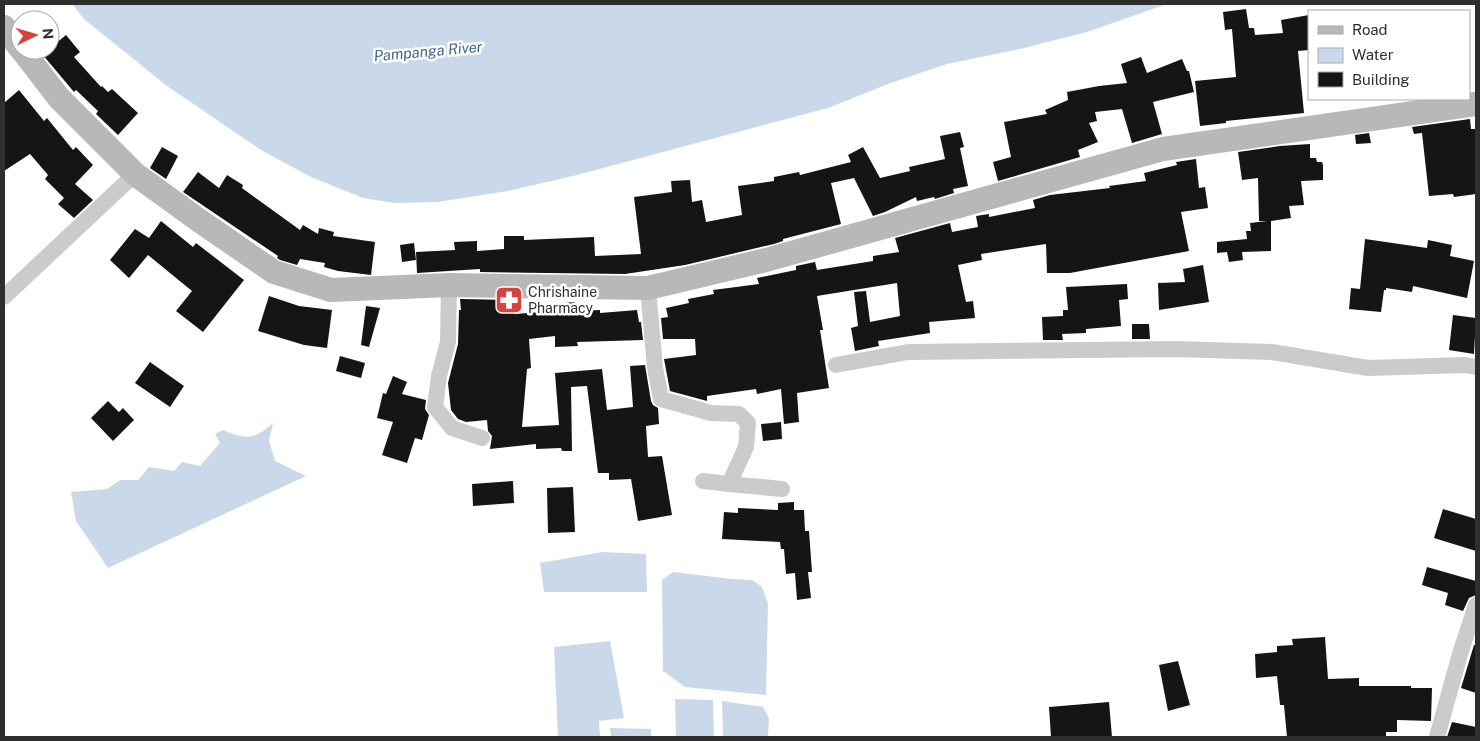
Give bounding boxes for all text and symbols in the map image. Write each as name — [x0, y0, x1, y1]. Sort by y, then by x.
north arrow — [10, 10, 60, 60]
legend — [1308, 10, 1470, 100]
text: Road — [1352, 21, 1388, 38]
text: N — [40, 28, 56, 40]
water label: Pampanga River — [373, 38, 483, 64]
text: Water — [1352, 46, 1394, 63]
text: Building — [1352, 71, 1410, 88]
place label: Chrishaine Pharmacy — [528, 284, 597, 316]
pharmacy icon: Chrishaine Pharmacy — [494, 285, 524, 315]

